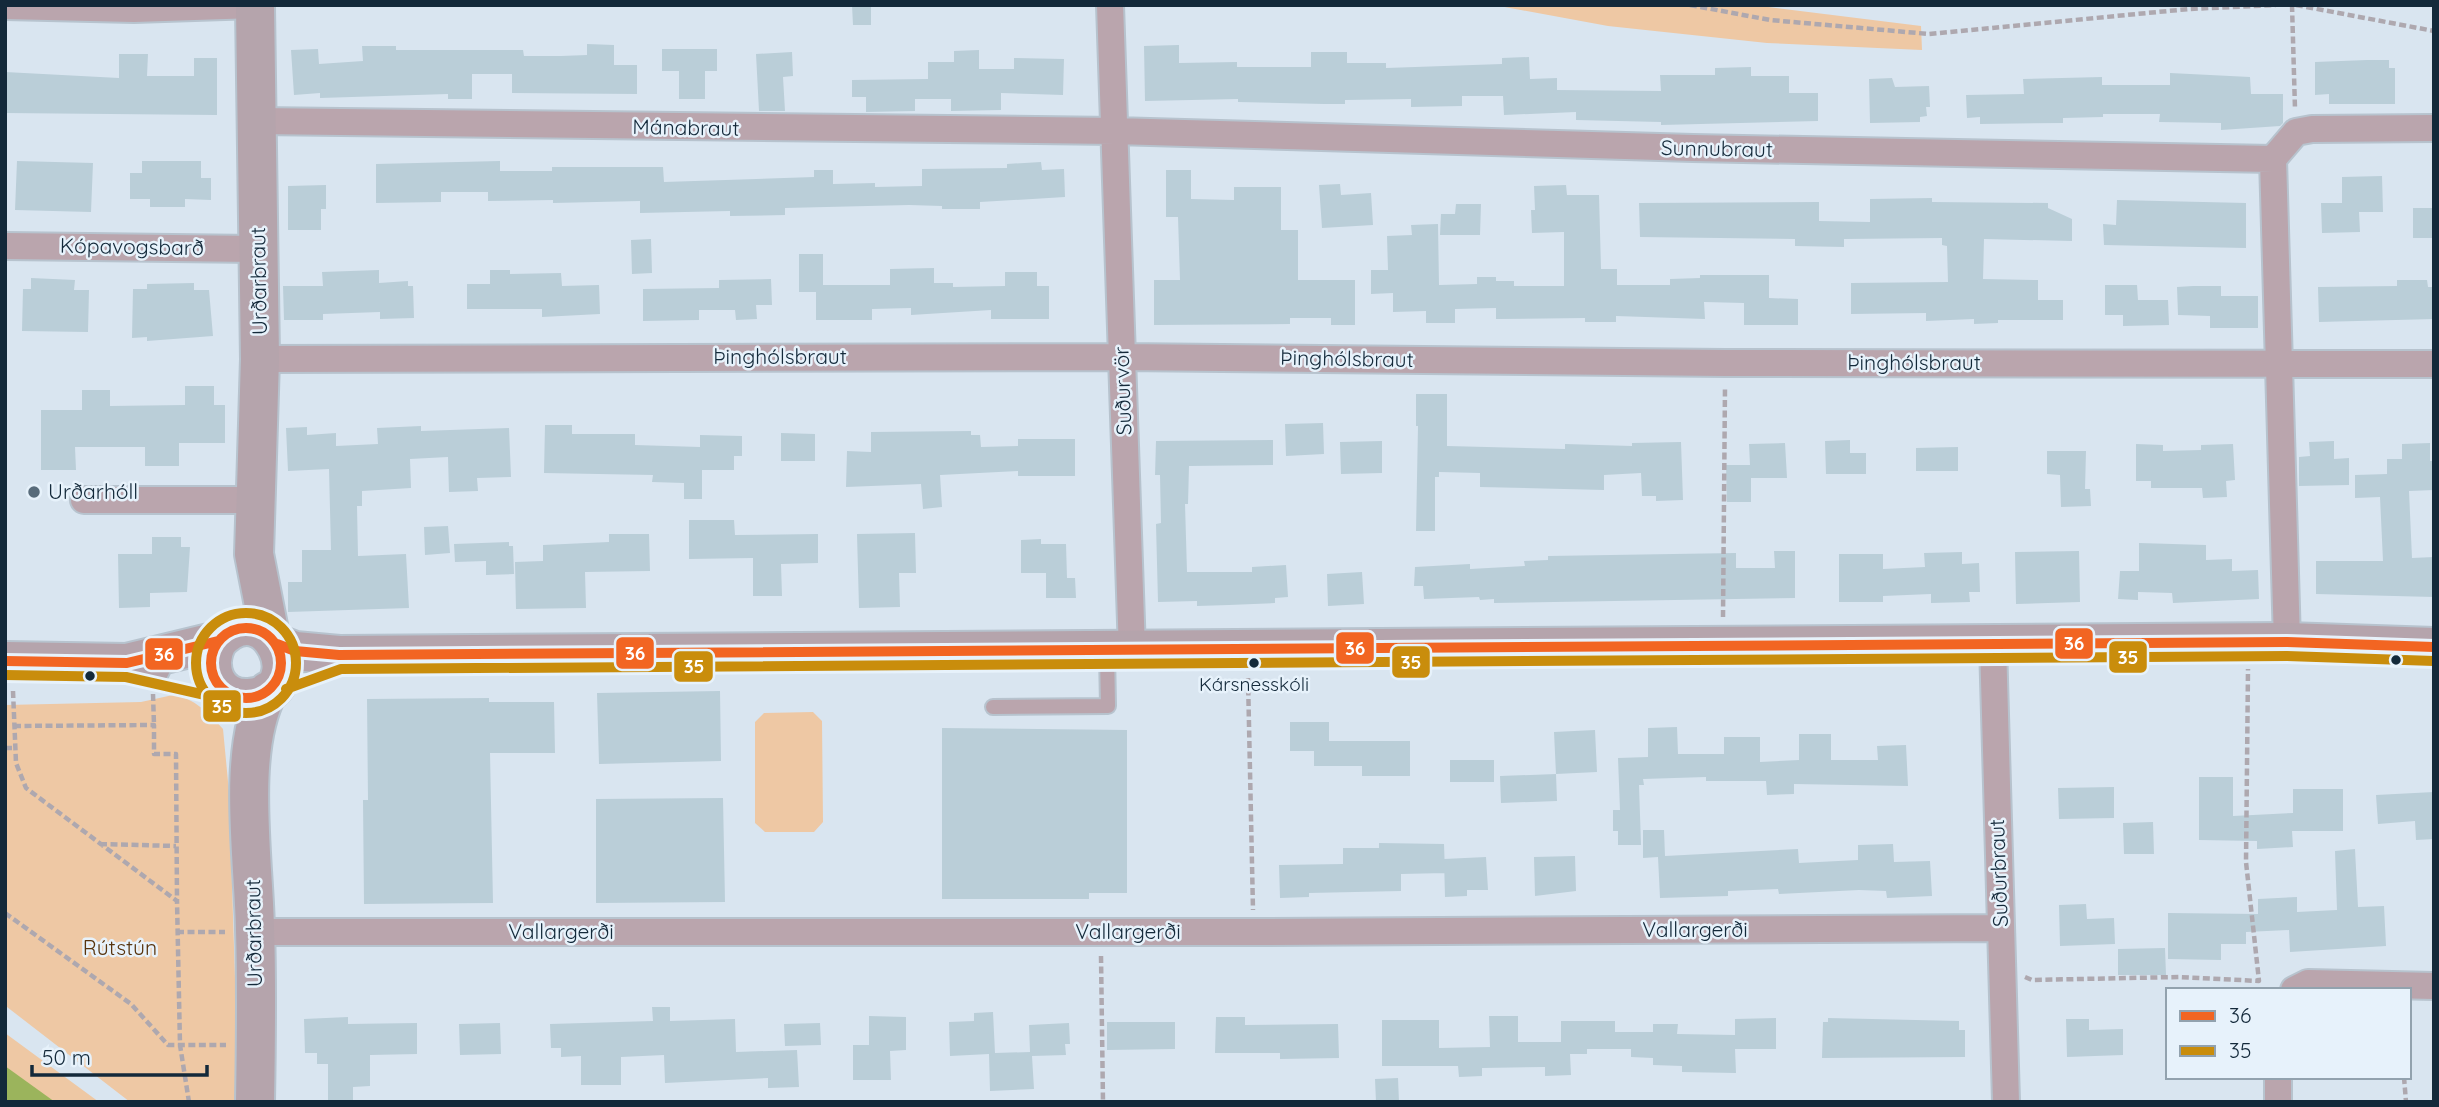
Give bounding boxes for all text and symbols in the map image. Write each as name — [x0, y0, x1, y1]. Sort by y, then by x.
street label: Mánabraut — [632, 113, 740, 141]
street label: Sunnubraut — [1661, 134, 1773, 162]
street label: Urðarbraut — [244, 227, 272, 335]
street label: Kópavogsbarð — [60, 232, 204, 260]
street label: Þinghólsbraut — [713, 343, 847, 369]
street label: Þinghólsbraut — [1280, 344, 1414, 372]
street label: Suðurvör — [1107, 346, 1137, 436]
street label: Þinghólsbraut — [1847, 349, 1981, 375]
place label: Urðarhóll — [48, 478, 138, 504]
marker: Urðarhóll — [26, 484, 42, 500]
line badge: 36 — [2054, 627, 2094, 660]
line badge: 36 — [1335, 631, 1375, 665]
text: 36 — [2064, 631, 2084, 655]
line badge: 36 — [615, 636, 655, 670]
text: 36 — [1345, 636, 1365, 660]
line badge: 36 — [144, 637, 184, 671]
line badge: 35 — [2108, 640, 2148, 674]
text: 36 — [625, 641, 645, 665]
text: 36 — [154, 642, 174, 666]
line badge: 35 — [1391, 645, 1431, 679]
text: 35 — [2117, 645, 2139, 669]
line badge: 35 — [673, 650, 714, 683]
text: 35 — [1400, 650, 1422, 674]
unlabelled marker — [2389, 653, 2403, 667]
text: 35 — [683, 654, 705, 678]
marker: Kársnesskóli — [1247, 656, 1261, 670]
unlabelled marker — [83, 669, 97, 683]
place label: Kársnesskóli — [1199, 672, 1309, 696]
line badge: 35 — [202, 689, 242, 723]
text: 35 — [211, 694, 233, 718]
street label: Suðurbraut — [1983, 819, 2013, 927]
street label: Urðarbraut — [239, 879, 267, 987]
street label: Vallargerði — [1642, 916, 1748, 942]
street label: Vallargerði — [508, 918, 614, 944]
street label: Vallargerði — [1075, 918, 1181, 944]
park label: Rútstún — [83, 934, 157, 960]
legend — [2166, 988, 2411, 1079]
text: 36 — [2229, 1002, 2251, 1028]
scale bar — [32, 1034, 206, 1078]
text: 35 — [2229, 1037, 2251, 1063]
text: 50 m — [42, 1044, 91, 1070]

